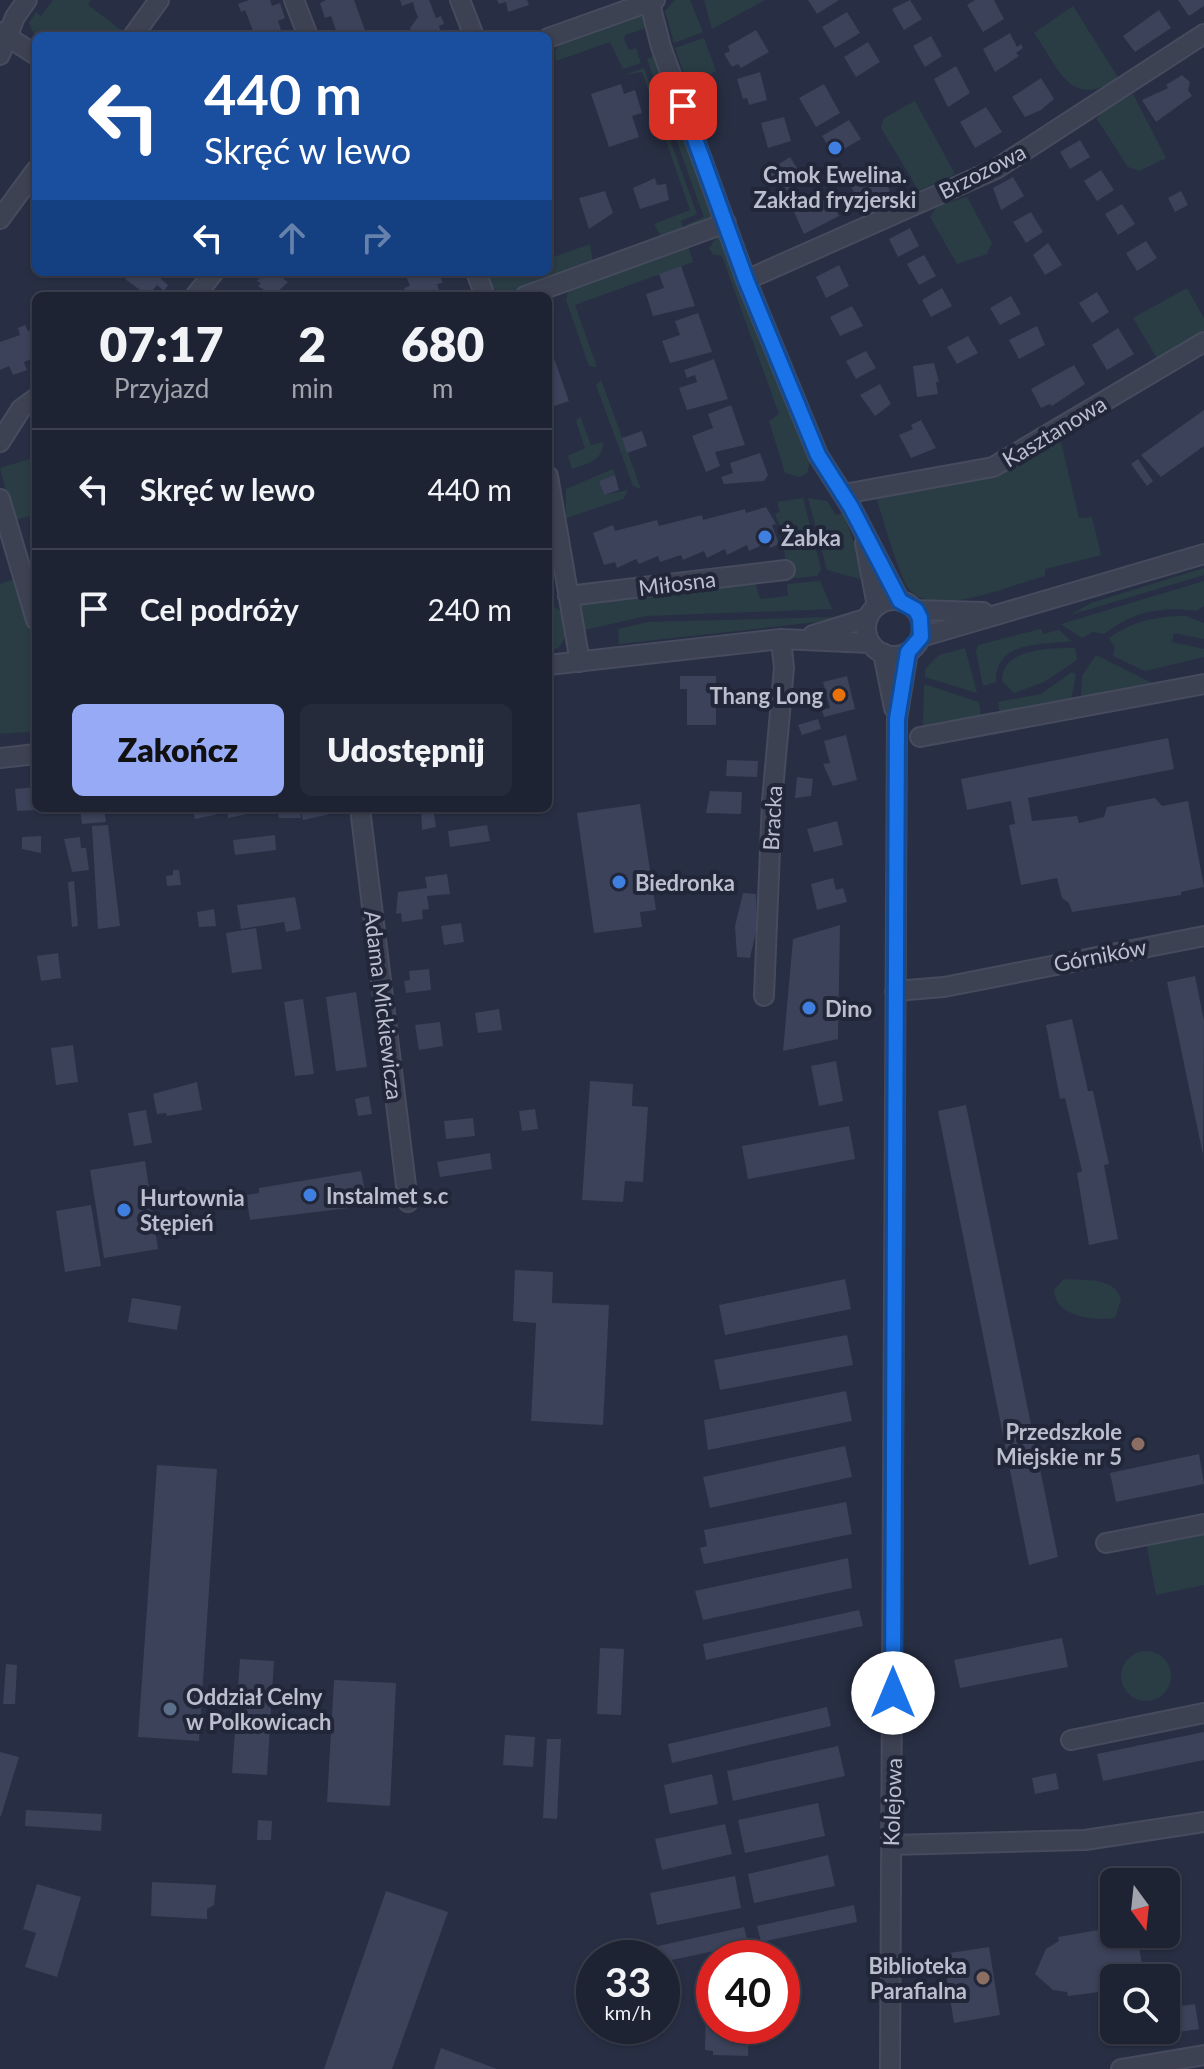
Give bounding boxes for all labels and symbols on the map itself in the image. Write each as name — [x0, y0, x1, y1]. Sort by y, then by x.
pin — [649, 72, 717, 140]
street label: Brzozowa — [934, 138, 1030, 204]
marker: Cmok Ewelina. Zakład fryzjerski — [826, 139, 844, 157]
place label: Cmok Ewelina. Zakład fryzjerski — [754, 161, 916, 213]
street label: Kasztanowa — [997, 389, 1111, 473]
place label: Żabka — [781, 524, 841, 551]
marker: Żabka — [756, 528, 774, 546]
street label: Miłosna — [637, 565, 717, 601]
place label: Thang Long — [710, 682, 823, 709]
marker: Thang Long — [830, 686, 848, 704]
street label: Bracka — [757, 785, 787, 851]
place label: Biedronka — [635, 869, 735, 896]
marker: Biedronka — [610, 873, 628, 891]
street label: Adama Mickiewicza — [359, 909, 409, 1101]
street label: Górników — [1051, 933, 1149, 977]
place label: Dino — [825, 995, 872, 1022]
marker: Dino — [800, 999, 818, 1017]
place label: Instalmet s.c — [326, 1182, 449, 1209]
place label: Hurtownia Stępień — [140, 1184, 245, 1236]
marker: Instalmet s.c — [301, 1186, 319, 1204]
marker: Hurtownia Stępień — [115, 1201, 133, 1219]
place label: Przedszkole Miejskie nr 5 — [996, 1418, 1122, 1470]
marker: Przedszkole Miejskie nr 5 — [1129, 1435, 1147, 1453]
position arrow — [851, 1651, 935, 1735]
place label: Oddział Celny w Polkowicach — [186, 1683, 331, 1735]
marker: Oddział Celny w Polkowicach — [161, 1700, 179, 1718]
street label: Kolejowa — [877, 1757, 907, 1847]
north arrow — [1100, 1868, 1180, 1948]
speed limit sign: 40 — [696, 1940, 800, 2044]
place label: Biblioteka Parafialna — [868, 1952, 967, 2004]
marker: Biblioteka Parafialna — [974, 1969, 992, 1987]

